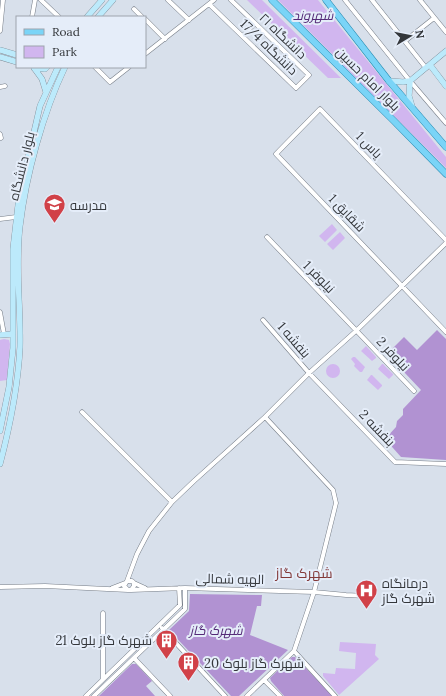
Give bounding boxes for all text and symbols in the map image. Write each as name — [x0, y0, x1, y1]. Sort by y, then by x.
park label: شهروند — [293, 7, 334, 24]
street label: دانشگاه ۲۱ — [256, 9, 310, 63]
street label: دانشگاه 17/4 — [237, 15, 301, 79]
legend — [16, 16, 146, 68]
north arrow — [390, 16, 430, 56]
text: Road — [52, 24, 80, 39]
text: N — [412, 29, 428, 40]
street label: بلوار امام حسین — [332, 43, 404, 115]
text: Park — [52, 44, 78, 59]
street label: یاس 1 — [352, 128, 386, 163]
street label: بلوار دانشگاه — [5, 130, 39, 202]
street label: شقایق 1 — [325, 190, 369, 236]
school or university icon: مدرسه — [42, 192, 68, 225]
place label: مدرسه — [70, 197, 107, 214]
street label: نیلوفر 1 — [299, 257, 339, 297]
street label: بنفشه 1 — [274, 318, 314, 362]
street label: نیلوفر 2 — [373, 333, 413, 375]
street label: بنفشه 2 — [355, 406, 399, 450]
district label: شهرک گاز — [275, 564, 332, 582]
street label: الهیه شمالی — [195, 570, 265, 588]
place label: درمانگاه شهرک گاز — [381, 575, 435, 607]
hospital icon: درمانگاه شهرک گاز — [354, 577, 380, 610]
park label: شهرک گاز — [188, 622, 243, 639]
building icon: شهرک گاز بلوک 21 — [154, 627, 180, 660]
place label: شهرک گاز بلوک 21 — [55, 632, 152, 649]
building icon: شهرک گاز بلوک 20 — [176, 650, 202, 683]
place label: شهرک گاز بلوک 20 — [204, 655, 304, 672]

